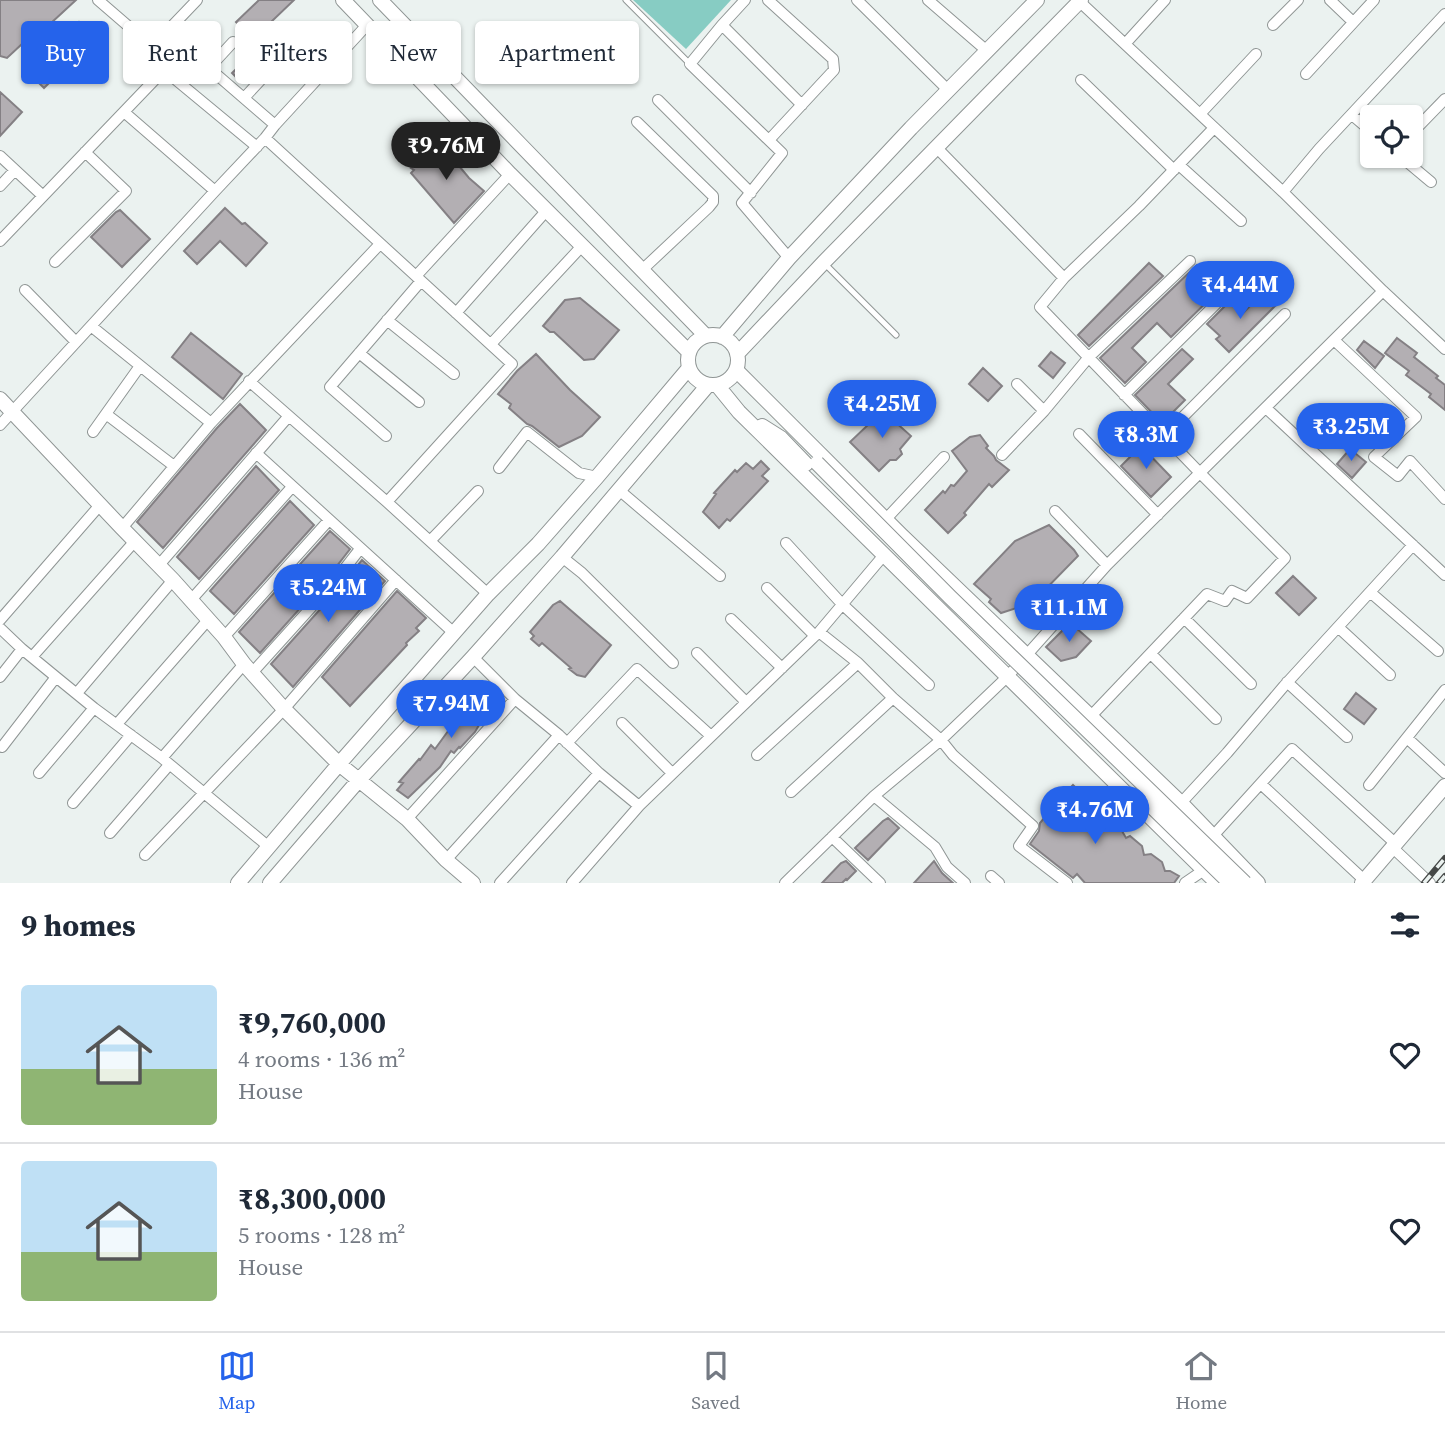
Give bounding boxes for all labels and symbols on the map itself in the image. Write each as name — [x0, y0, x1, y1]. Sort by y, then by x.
pin: ₹9.76M — [389, 122, 503, 182]
pin: ₹4.44M — [1183, 262, 1297, 321]
pin: ₹4.25M — [825, 380, 939, 440]
pin: ₹3.25M — [1294, 404, 1408, 463]
pin: ₹8.3M — [1097, 412, 1195, 471]
pin: ₹5.24M — [271, 564, 385, 624]
pin: ₹11.1M — [1012, 584, 1126, 644]
pin: ₹7.94M — [394, 680, 508, 740]
pin: ₹4.76M — [1038, 786, 1152, 846]

